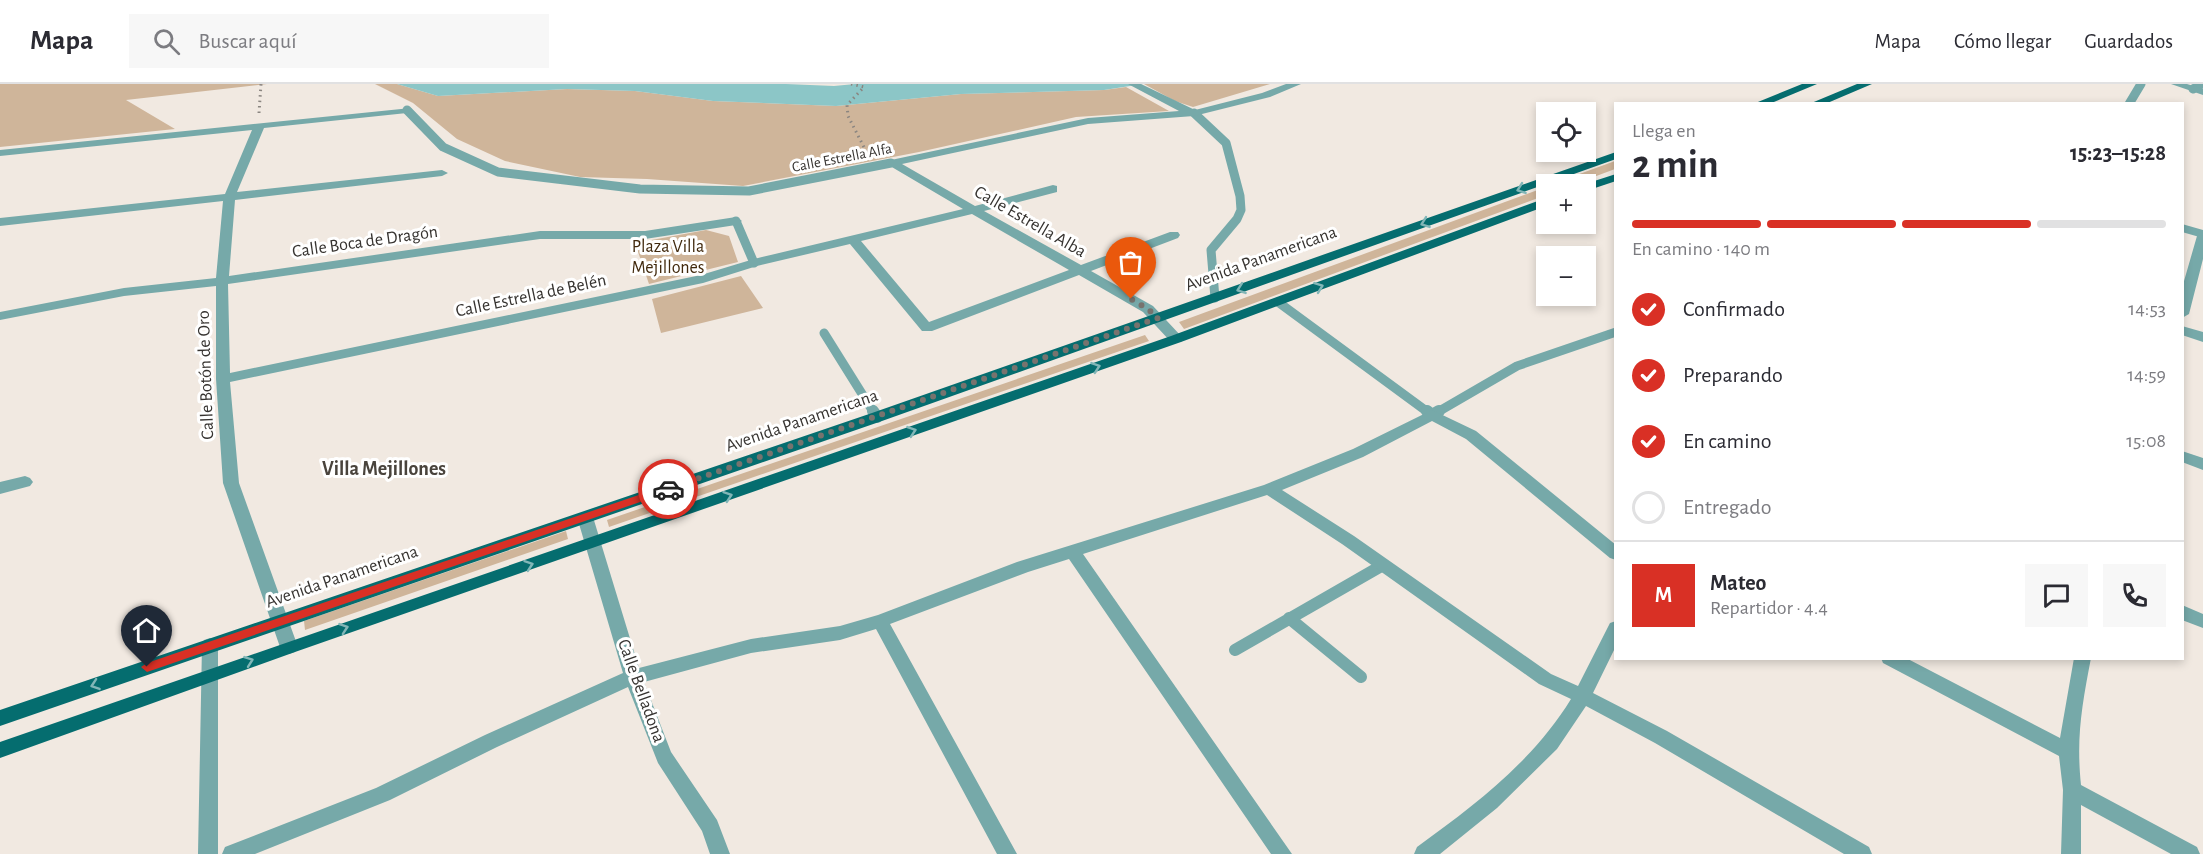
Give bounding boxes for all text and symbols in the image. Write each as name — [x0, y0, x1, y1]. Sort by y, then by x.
search box — [129, 14, 549, 68]
icon: search — [150, 25, 183, 58]
text: Mapa — [30, 27, 93, 55]
text: Buscar aquí — [198, 30, 297, 52]
text: Mapa — [1875, 31, 1921, 52]
text: Cómo llegar — [1954, 31, 2051, 52]
text: Guardados — [2084, 31, 2173, 52]
map controls — [1536, 102, 1596, 306]
button: locate — [1536, 102, 1596, 162]
text: Llega en — [1632, 121, 1696, 141]
street label: Calle Estrella Alfa — [791, 141, 893, 175]
text: 15:23–15:28 — [2070, 142, 2166, 164]
text: 2 min — [1632, 146, 1719, 185]
button: + — [1536, 174, 1596, 234]
one-way arrow — [1516, 181, 1527, 194]
street label: Calle Estrella Alba — [971, 183, 1089, 261]
one-way arrow — [1420, 216, 1431, 229]
street label: Calle Boca de Dragón — [291, 223, 439, 261]
street label: Avenida Panamericana — [1183, 223, 1339, 295]
pin — [1105, 237, 1156, 299]
park label: Plaza Villa Mejillones — [631, 238, 705, 277]
text: En camino · 140 m — [1632, 239, 1770, 259]
icon: bag — [1114, 246, 1147, 279]
button: − — [1536, 246, 1596, 306]
street label: Calle Estrella de Belén — [454, 271, 608, 321]
one-way arrow — [1236, 281, 1247, 294]
one-way arrow — [1313, 281, 1324, 294]
icon: check — [1632, 293, 1665, 326]
text: Confirmado — [1683, 298, 1785, 320]
text: 14:53 — [2128, 299, 2166, 319]
street label: Calle Botón de Oro — [195, 310, 217, 440]
icon: check — [1632, 359, 1665, 392]
one-way arrow — [1090, 361, 1101, 374]
text: Preparando — [1683, 364, 1783, 386]
text: 14:59 — [2127, 365, 2166, 385]
street label: Avenida Panamericana — [724, 386, 880, 456]
icon: check — [1632, 425, 1665, 458]
one-way arrow — [906, 426, 917, 439]
text: En camino — [1683, 430, 1772, 452]
text: 15:08 — [2126, 431, 2166, 451]
district label: Villa Mejillones — [322, 459, 446, 479]
courier — [638, 459, 698, 519]
icon: car — [652, 473, 685, 506]
one-way arrow — [722, 490, 733, 503]
text: Entregado — [1683, 496, 1772, 518]
street label: Avenida Panamericana — [264, 542, 420, 612]
one-way arrow — [523, 560, 534, 572]
button: chat — [2025, 564, 2088, 627]
button: phone — [2103, 564, 2166, 627]
text: Mateo — [1710, 572, 1766, 594]
text: M — [1655, 584, 1672, 606]
text: Repartidor · 4.4 — [1710, 598, 1828, 618]
pin — [121, 605, 172, 667]
icon: home — [130, 614, 163, 647]
one-way arrow — [338, 622, 349, 635]
street label: Calle Belladona — [614, 637, 668, 745]
one-way arrow — [243, 655, 254, 668]
one-way arrow — [90, 678, 101, 691]

